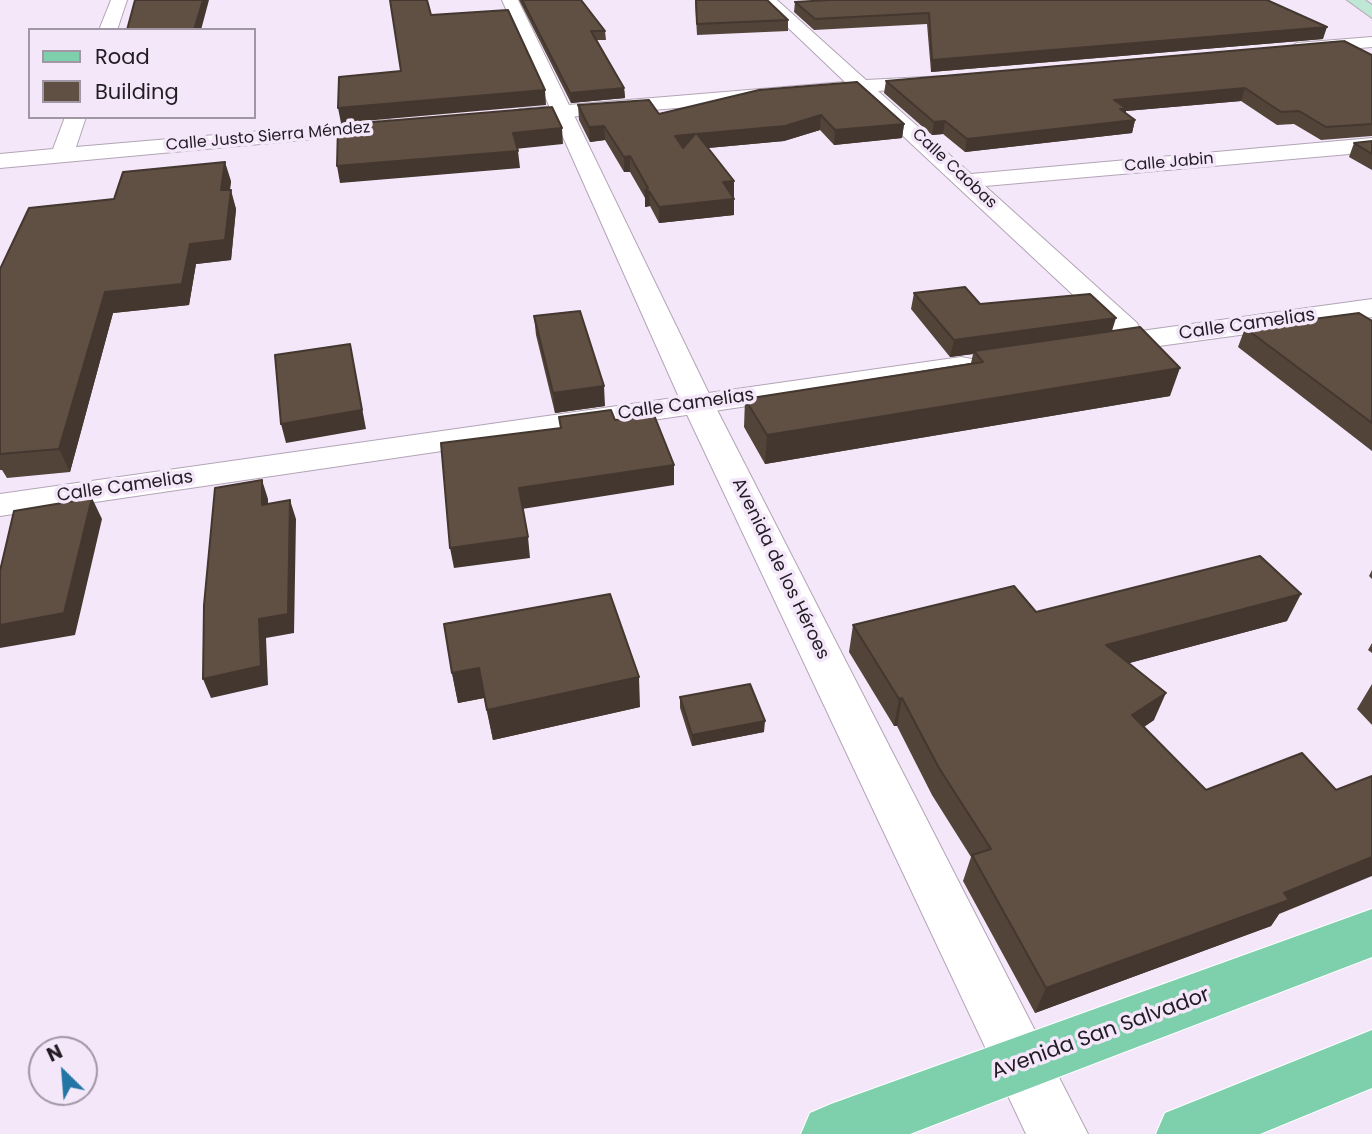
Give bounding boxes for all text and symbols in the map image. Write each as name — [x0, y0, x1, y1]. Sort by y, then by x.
legend — [28, 28, 256, 119]
text: Road — [95, 42, 150, 71]
text: Building — [95, 77, 179, 106]
street label: Calle Justo Sierra Méndez — [165, 119, 371, 155]
street label: Calle Caobas — [908, 125, 1000, 213]
street label: Calle Jabin — [1124, 150, 1214, 176]
street label: Calle Camelias — [1178, 305, 1316, 345]
street label: Calle Camelias — [617, 385, 755, 425]
street label: Calle Camelias — [56, 467, 194, 507]
street label: Avenida de los Héroes — [727, 475, 833, 663]
street label: Avenida San Salvador — [989, 983, 1213, 1085]
north arrow — [28, 1036, 98, 1106]
text: N — [43, 1038, 67, 1069]

